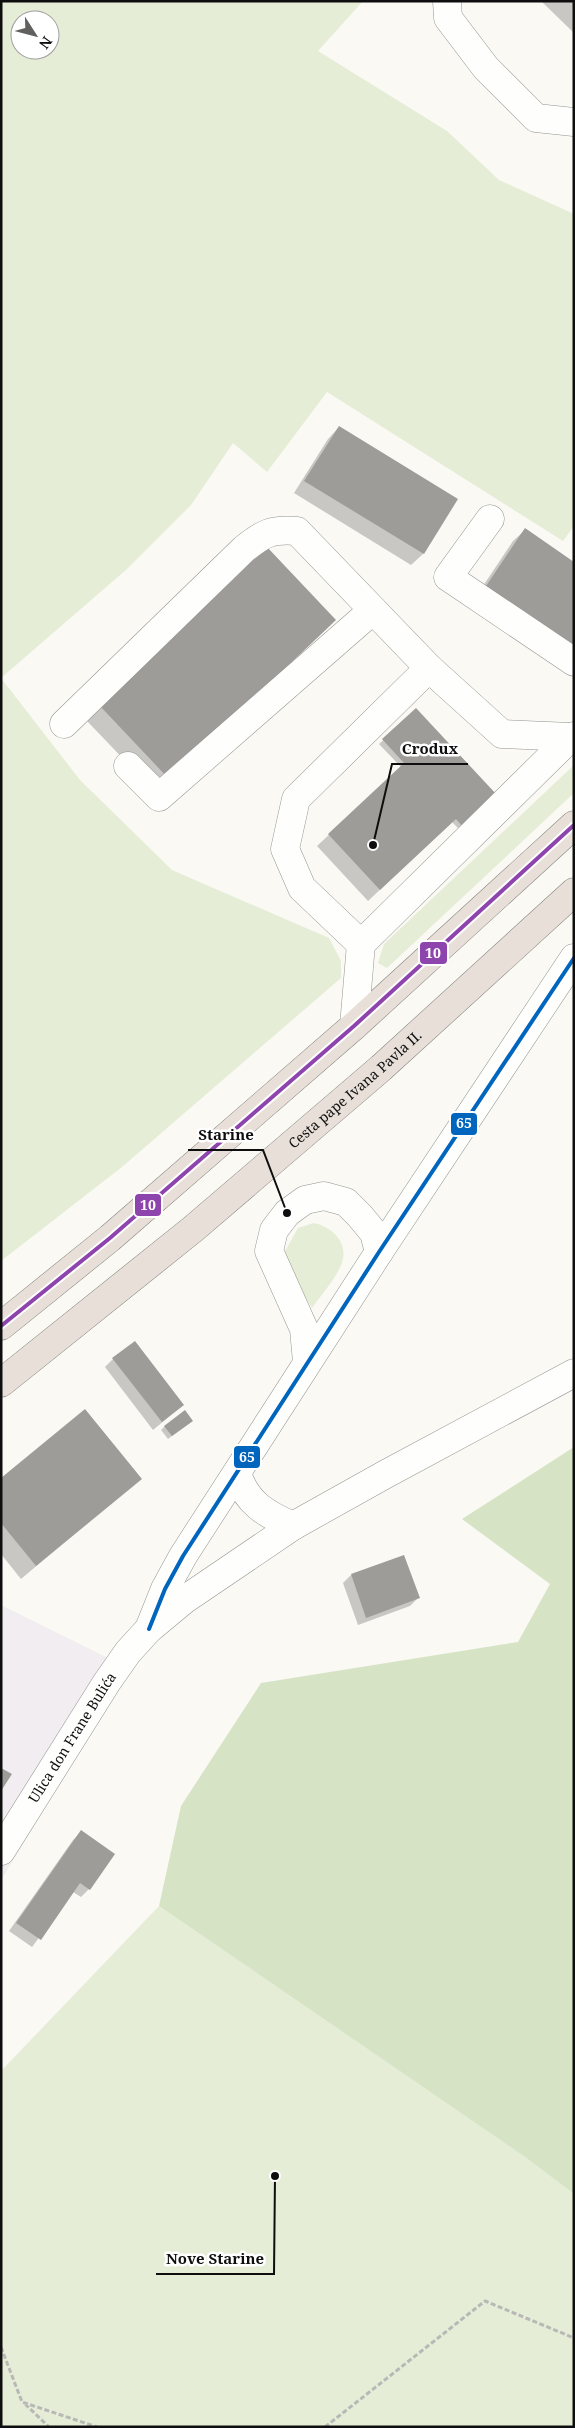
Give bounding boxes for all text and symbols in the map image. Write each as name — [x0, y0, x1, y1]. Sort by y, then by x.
north arrow — [10, 10, 60, 60]
text: N — [35, 33, 57, 53]
callout: Crodux — [392, 734, 468, 764]
text: Crodux — [402, 738, 459, 758]
line badge: 10 — [419, 941, 448, 965]
text: 10 — [425, 943, 441, 962]
street label: Cesta pape Ivana Pavla II. — [284, 1026, 425, 1152]
line badge: 65 — [450, 1112, 478, 1136]
text: 65 — [456, 1113, 472, 1132]
callout: Starine — [188, 1120, 263, 1150]
text: Starine — [198, 1124, 254, 1144]
line badge: 10 — [134, 1193, 162, 1217]
text: 10 — [140, 1195, 156, 1214]
line badge: 65 — [233, 1445, 261, 1469]
text: 65 — [239, 1447, 255, 1466]
street label: Ulica don Frane Bulića — [24, 1668, 120, 1806]
callout: Nove Starine — [156, 2244, 274, 2274]
text: Nove Starine — [166, 2248, 264, 2268]

